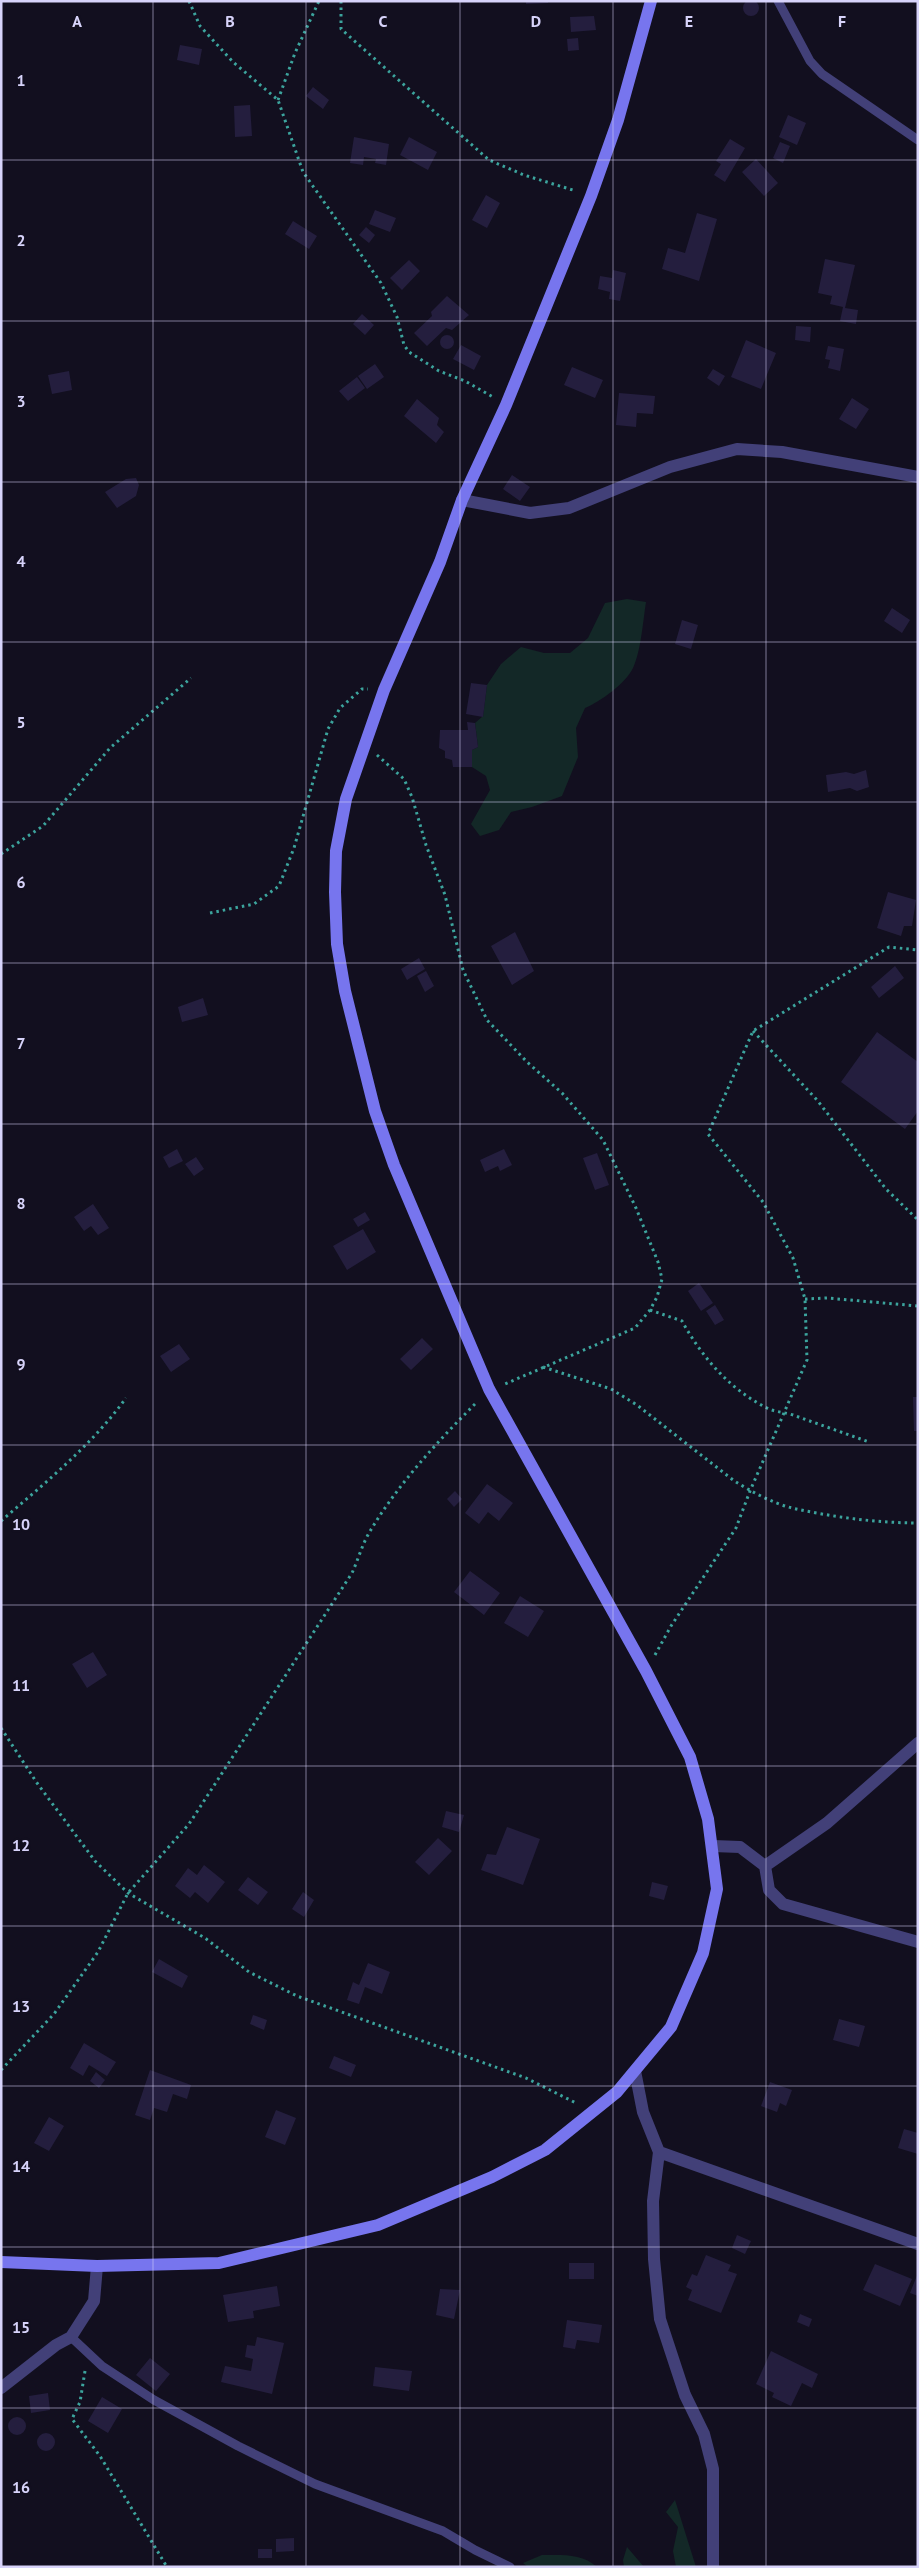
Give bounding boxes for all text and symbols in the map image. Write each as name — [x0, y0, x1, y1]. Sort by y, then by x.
text: A — [72, 11, 82, 31]
text: B — [225, 11, 235, 31]
text: C — [379, 11, 388, 31]
text: D — [531, 11, 541, 31]
text: E — [685, 11, 693, 31]
text: F — [838, 11, 846, 31]
text: 1 — [16, 70, 26, 90]
text: 2 — [16, 230, 26, 250]
text: 3 — [16, 391, 26, 411]
text: 4 — [16, 551, 26, 571]
text: 5 — [16, 712, 26, 732]
text: 6 — [16, 872, 26, 892]
text: 7 — [16, 1033, 26, 1053]
text: 8 — [16, 1193, 26, 1213]
text: 9 — [16, 1354, 26, 1374]
text: 10 — [12, 1514, 30, 1534]
text: 11 — [12, 1675, 30, 1695]
text: 12 — [12, 1835, 30, 1855]
text: 13 — [12, 1996, 30, 2016]
text: 14 — [12, 2156, 30, 2176]
text: 15 — [12, 2317, 30, 2337]
text: 16 — [12, 2477, 30, 2497]

